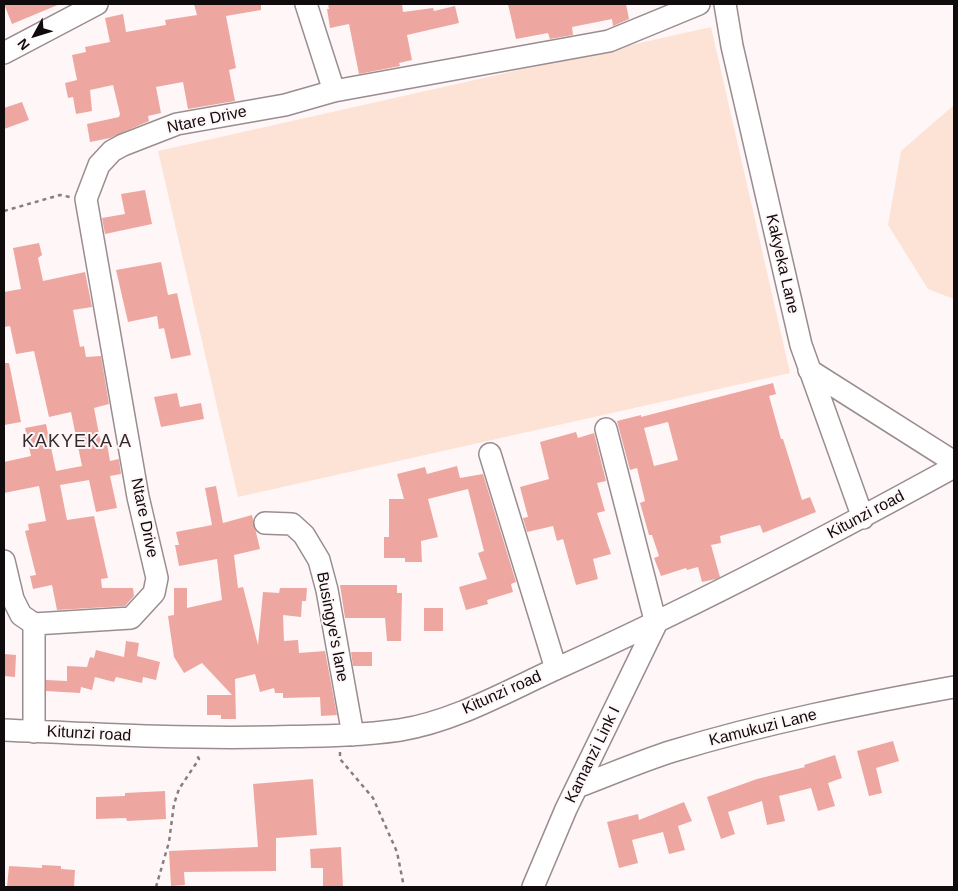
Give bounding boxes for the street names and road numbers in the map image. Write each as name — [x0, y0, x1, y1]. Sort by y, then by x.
street label: Ntare Drive — [165, 102, 249, 138]
street label: Kakyeka Lane — [761, 212, 803, 316]
street label: Ntare Drive — [126, 476, 162, 560]
street label: Kitunzi road — [824, 487, 908, 543]
street label: Busingye's lane — [312, 570, 352, 684]
street label: Kitunzi road — [460, 667, 544, 719]
street label: Kamanzi Link I — [561, 704, 625, 806]
street label: Kamukuzi Lane — [707, 705, 819, 751]
street label: Kitunzi road — [46, 722, 132, 746]

